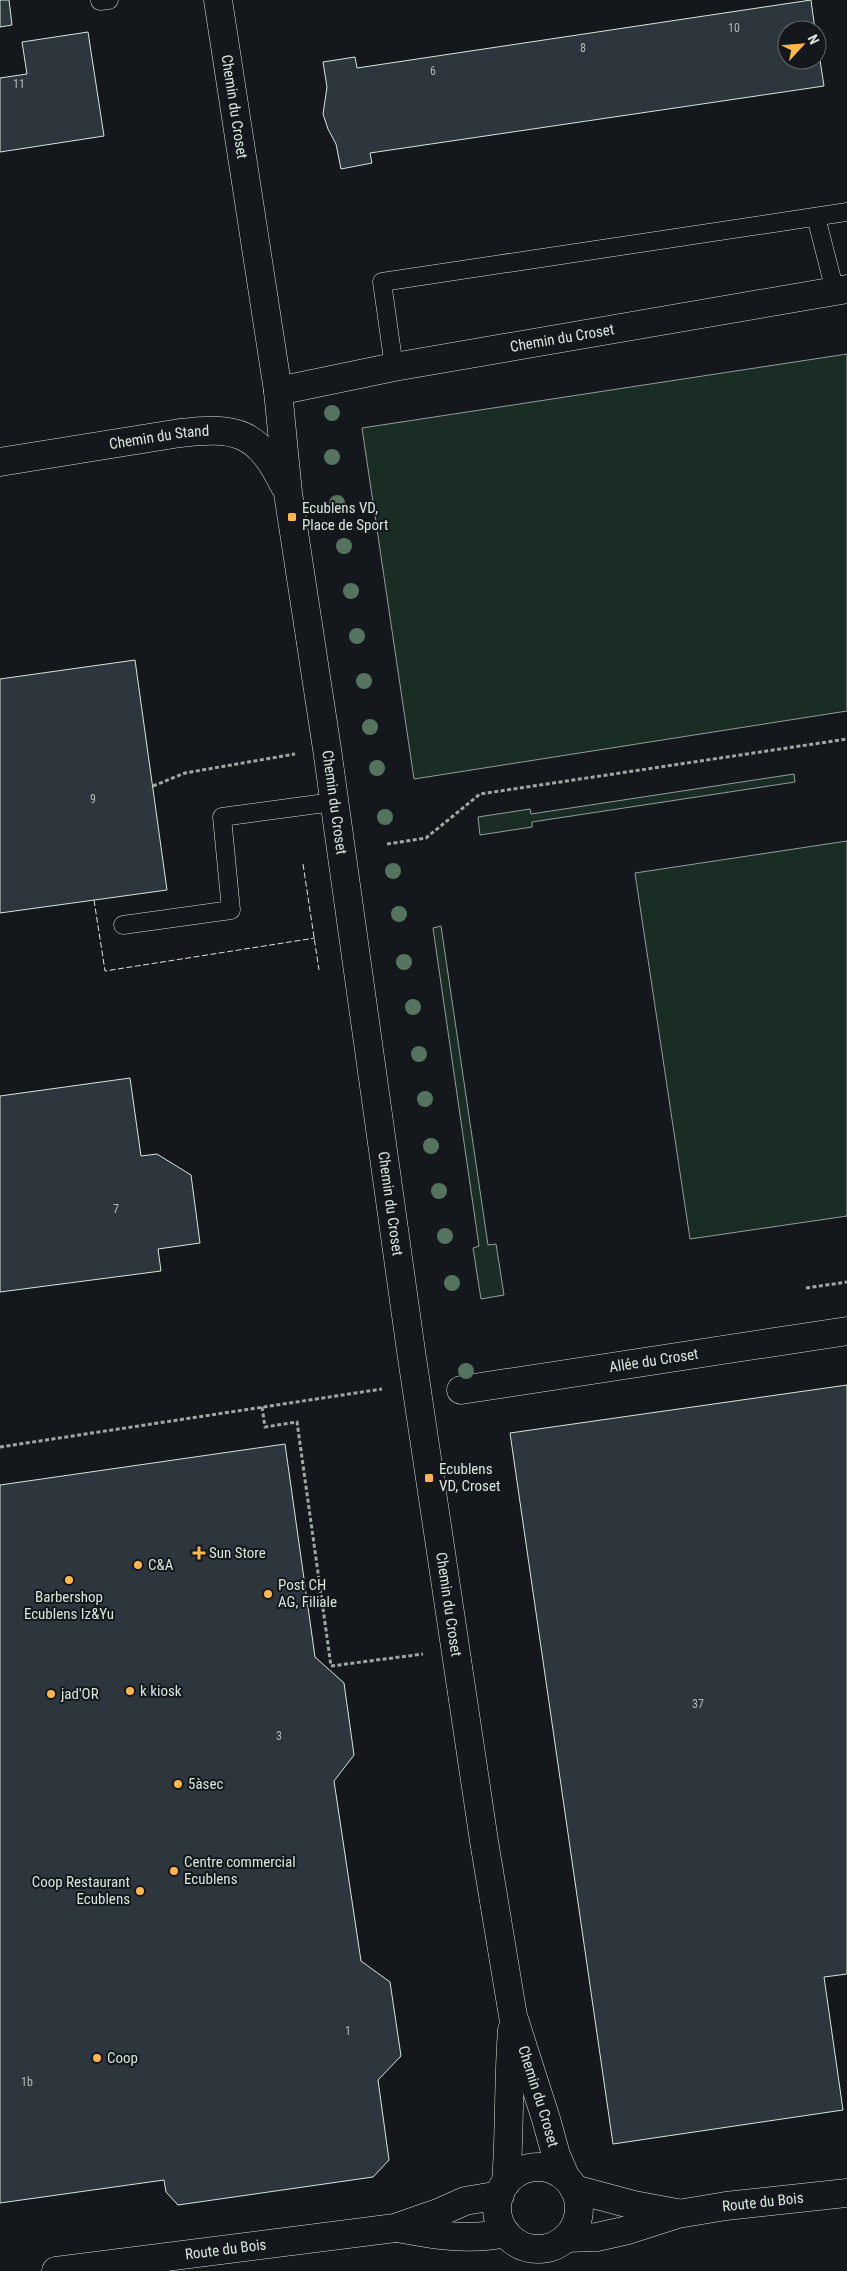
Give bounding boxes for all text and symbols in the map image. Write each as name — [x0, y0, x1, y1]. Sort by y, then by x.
north arrow — [777, 20, 827, 70]
house number: 10 — [728, 21, 740, 35]
text: N — [805, 32, 823, 47]
house number: 8 — [580, 41, 586, 55]
street label: Chemin du Croset — [218, 53, 251, 160]
house number: 6 — [430, 64, 436, 78]
house number: 11 — [13, 77, 25, 91]
street label: Chemin du Croset — [509, 320, 615, 356]
street label: Chemin du Stand — [108, 422, 210, 453]
place label: Ecublens VD, Place de Sport — [302, 499, 388, 534]
marker: Ecublens VD, Place de Sport — [286, 511, 298, 523]
street label: Chemin du Croset — [318, 749, 351, 856]
house number: 9 — [90, 792, 96, 806]
street label: Chemin du Croset — [374, 1150, 407, 1257]
house number: 7 — [113, 1202, 119, 1216]
street label: Allée du Croset — [608, 1345, 700, 1376]
place label: Ecublens VD, Croset — [439, 1460, 500, 1495]
marker: Ecublens VD, Croset — [423, 1472, 435, 1484]
place label: Sun Store — [209, 1544, 266, 1562]
marker: Sun Store — [193, 1547, 205, 1559]
street label: Chemin du Croset — [432, 1551, 465, 1658]
place label: C&A — [148, 1556, 174, 1574]
marker: C&A — [132, 1559, 144, 1571]
marker: Barbershop Ecublens Iz&Yu — [63, 1574, 75, 1586]
place label: Post CH AG, Filiale — [278, 1576, 337, 1611]
place label: Barbershop Ecublens Iz&Yu — [24, 1588, 114, 1623]
marker: Post CH AG, Filiale — [262, 1588, 274, 1600]
place label: k kiosk — [140, 1682, 182, 1700]
place label: jad'OR — [60, 1685, 99, 1703]
marker: k kiosk — [124, 1685, 136, 1697]
marker: jad'OR — [45, 1688, 57, 1700]
house number: 37 — [692, 1697, 704, 1711]
house number: 3 — [276, 1729, 282, 1743]
place label: 5àsec — [188, 1775, 223, 1793]
marker: 5àsec — [172, 1778, 184, 1790]
place label: Centre commercial Ecublens — [184, 1853, 296, 1888]
marker: Centre commercial Ecublens — [168, 1865, 180, 1877]
place label: Coop Restaurant Ecublens — [32, 1873, 130, 1908]
marker: Coop Restaurant Ecublens — [134, 1885, 146, 1897]
house number: 1 — [345, 2024, 351, 2038]
street label: Chemin du Croset — [514, 2043, 562, 2149]
place label: Coop — [107, 2049, 138, 2067]
marker: Coop — [91, 2052, 103, 2064]
house number: 1b — [21, 2075, 33, 2089]
street label: Route du Bois — [721, 2189, 805, 2215]
street label: Route du Bois — [184, 2235, 268, 2264]

